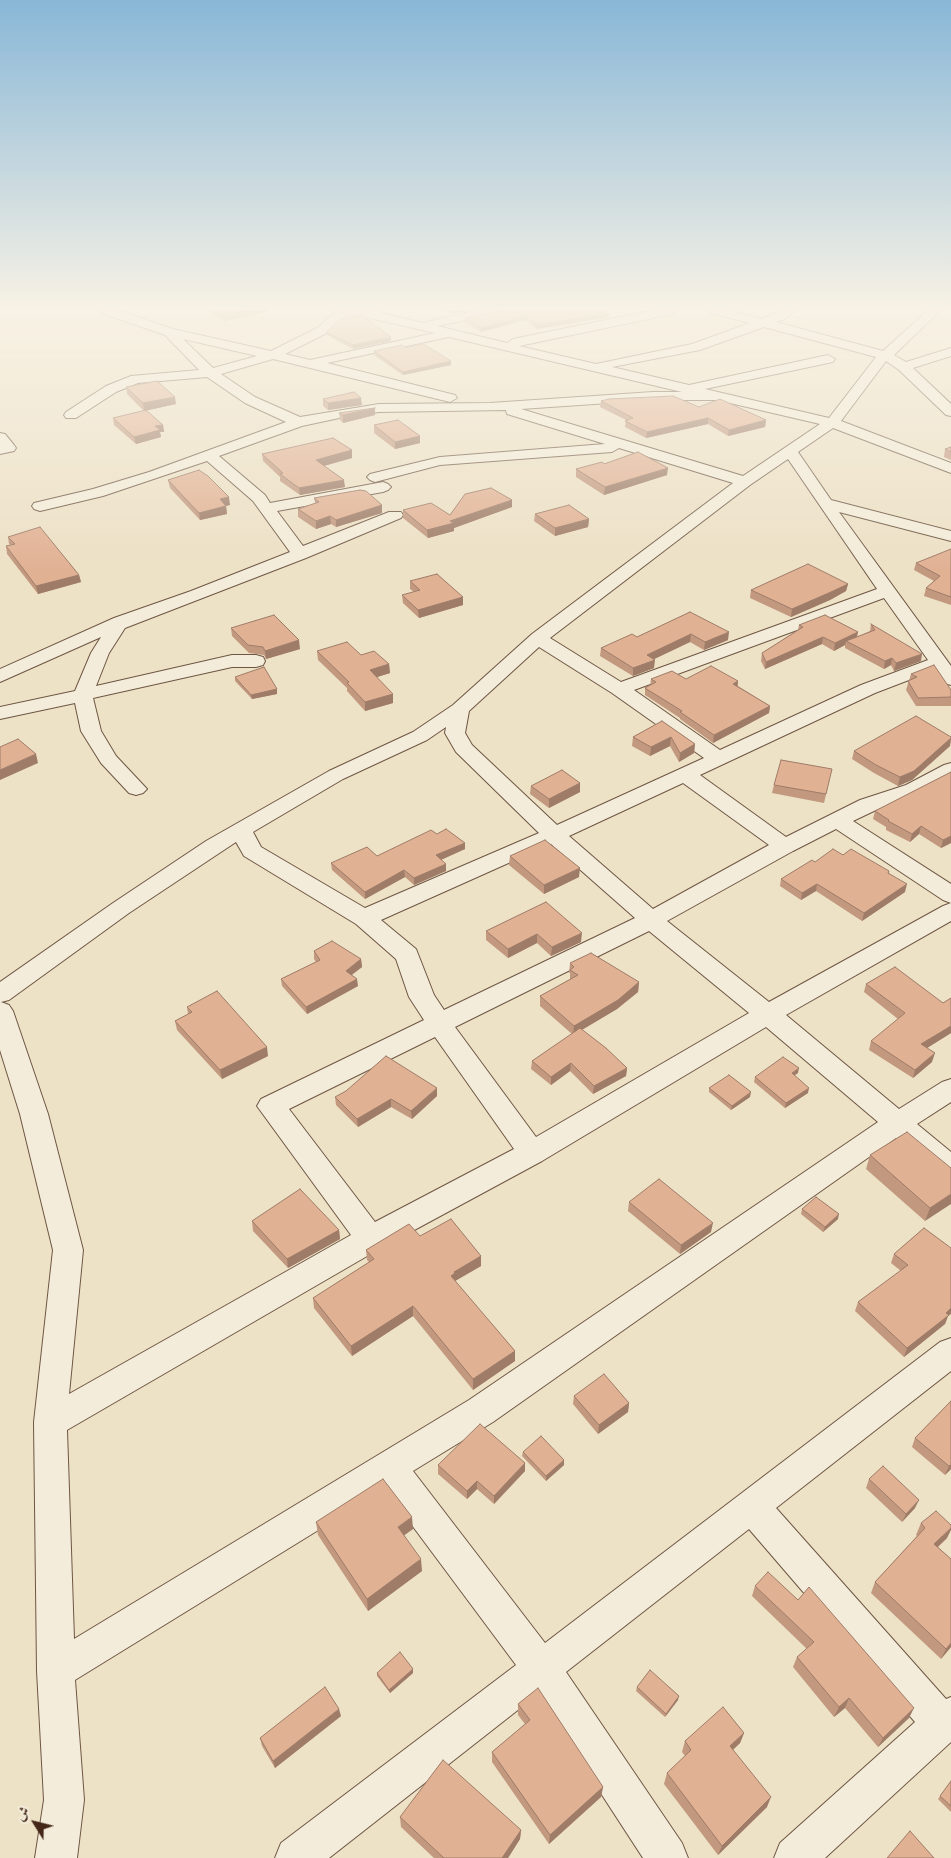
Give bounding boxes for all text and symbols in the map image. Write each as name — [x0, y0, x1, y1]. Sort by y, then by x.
north arrow — [10, 1798, 60, 1848]
text: ش — [11, 1803, 33, 1825]

